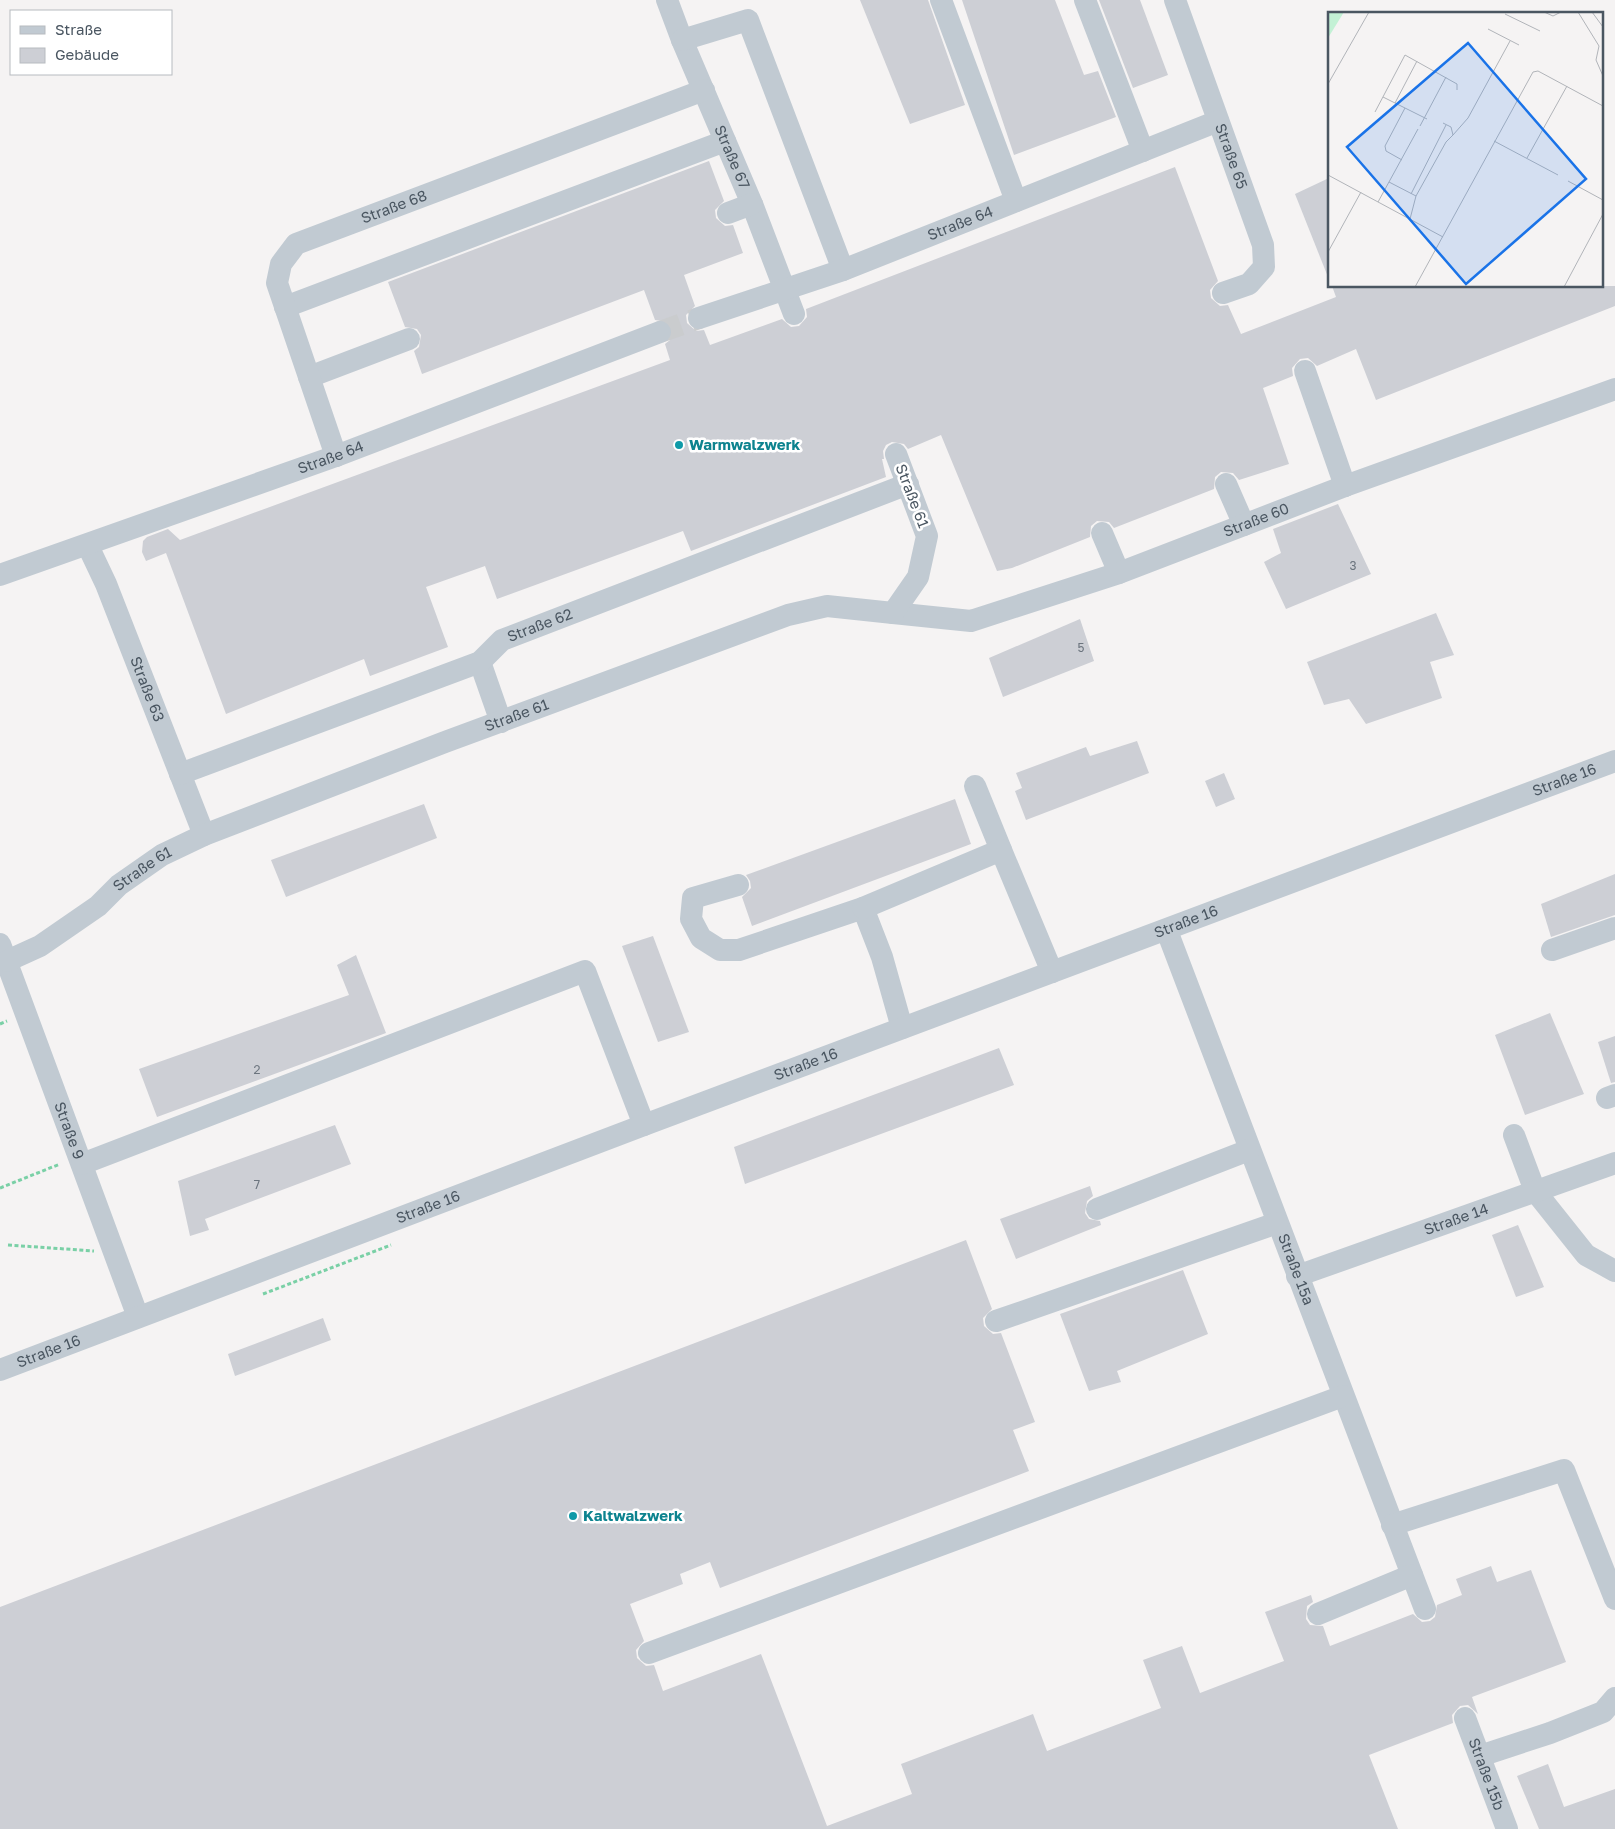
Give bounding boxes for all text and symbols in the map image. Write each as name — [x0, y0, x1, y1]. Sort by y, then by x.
legend — [10, 10, 172, 75]
inset map — [1328, 12, 1602, 288]
text: Straße — [55, 20, 102, 38]
text: Gebäude — [55, 45, 119, 63]
street label: Straße 65 — [1212, 121, 1252, 191]
street label: Straße 67 — [711, 122, 754, 191]
street label: Straße 68 — [358, 185, 429, 227]
street label: Straße 64 — [925, 201, 995, 244]
place label: Warmwalzwerk — [689, 435, 801, 453]
street label: Straße 64 — [295, 436, 366, 477]
marker: Warmwalzwerk — [673, 439, 685, 451]
street label: Straße 61 — [893, 461, 933, 530]
street label: Straße 60 — [1220, 498, 1291, 540]
house number: 3 — [1349, 558, 1357, 573]
street label: Straße 62 — [504, 604, 575, 645]
house number: 5 — [1078, 640, 1085, 655]
street label: Straße 63 — [127, 654, 169, 724]
street label: Straße 61 — [482, 694, 551, 735]
street label: Straße 16 — [1530, 759, 1599, 799]
street label: Straße 61 — [108, 842, 174, 894]
street label: Straße 16 — [1151, 901, 1220, 941]
street label: Straße 16 — [771, 1043, 840, 1084]
house number: 2 — [254, 1062, 261, 1077]
street label: Straße 9 — [51, 1099, 89, 1161]
house number: 7 — [254, 1177, 260, 1192]
street label: Straße 16 — [393, 1186, 462, 1227]
street label: Straße 14 — [1421, 1199, 1491, 1238]
street label: Straße 15a — [1275, 1231, 1318, 1307]
street label: Straße 16 — [14, 1330, 83, 1371]
place label: Kaltwalzwerk — [583, 1506, 683, 1524]
marker: Kaltwalzwerk — [567, 1510, 579, 1522]
street label: Straße 15b — [1465, 1735, 1509, 1812]

